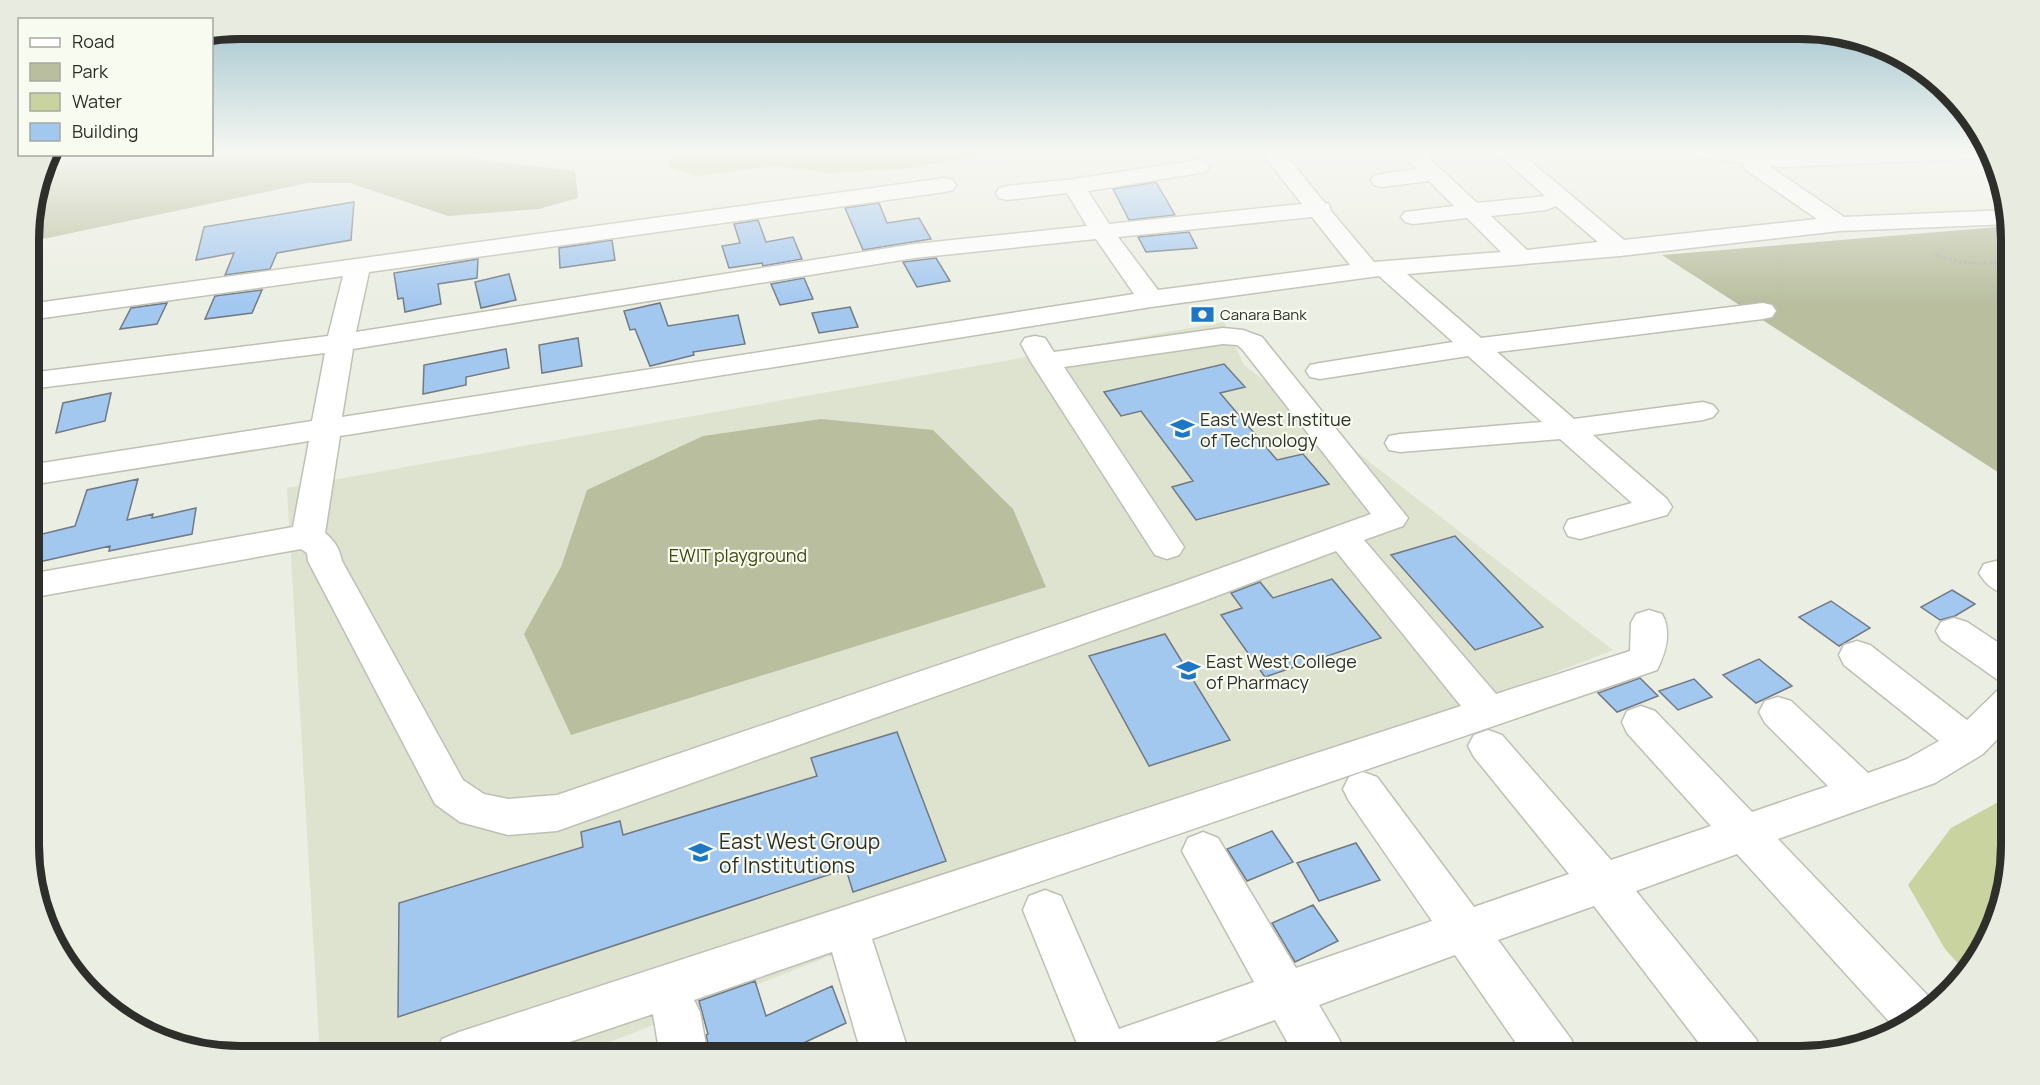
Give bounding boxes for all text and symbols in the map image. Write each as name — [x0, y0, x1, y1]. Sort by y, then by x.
legend — [18, 18, 213, 156]
text: Road — [72, 29, 115, 53]
text: Park — [72, 59, 109, 83]
text: Water — [72, 89, 122, 113]
text: Building — [72, 119, 138, 143]
bank icon: Canara Bank — [1189, 301, 1215, 327]
place label: Canara Bank — [1220, 304, 1307, 325]
place label: East West Institue of Technology — [1200, 407, 1351, 452]
school or university icon: East West Institue of Technology — [1169, 416, 1195, 442]
park label: EWIT playground — [669, 543, 807, 567]
place label: East West College of Pharmacy — [1206, 649, 1357, 694]
school or university icon: East West College of Pharmacy — [1175, 658, 1201, 684]
place label: East West Group of Institutions — [719, 827, 880, 879]
school or university icon: East West Group of Institutions — [688, 840, 714, 866]

